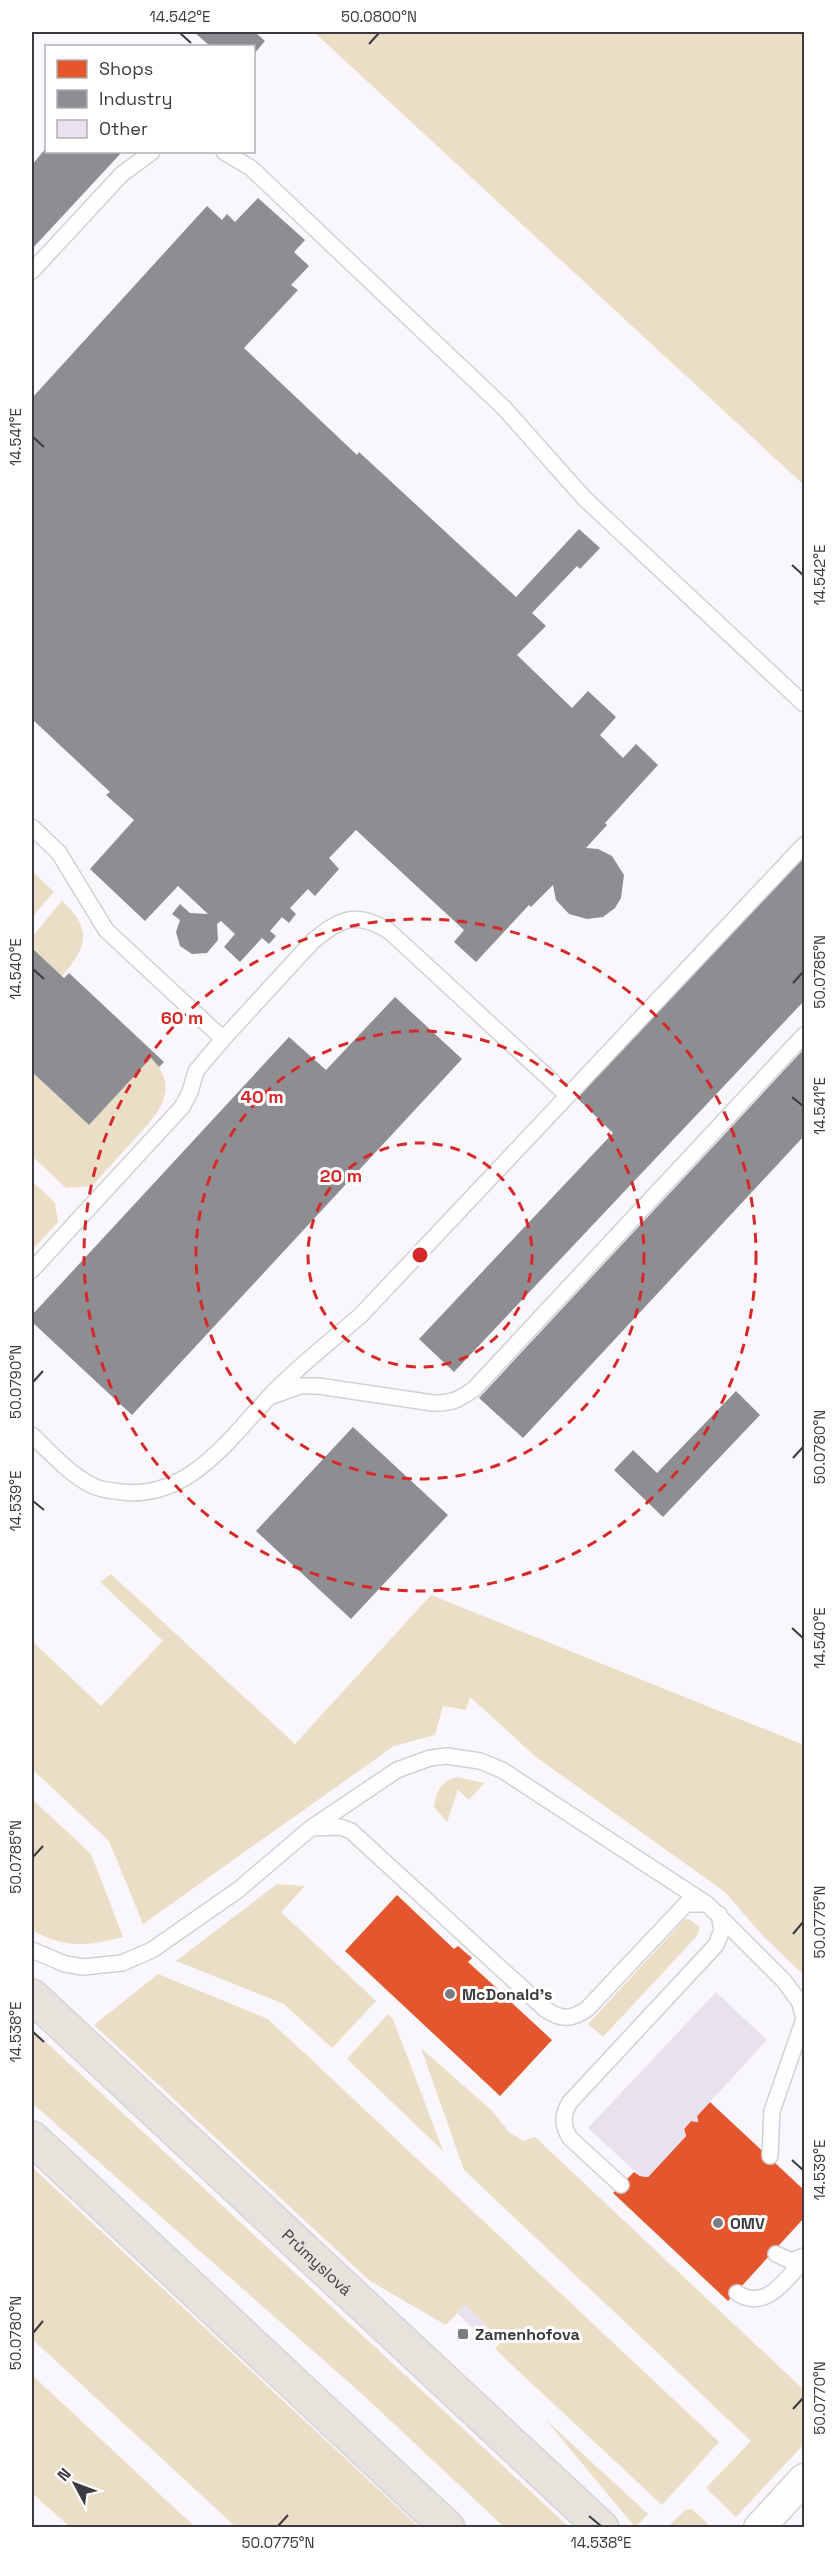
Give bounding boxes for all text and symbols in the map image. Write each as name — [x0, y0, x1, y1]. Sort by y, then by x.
text: 14.542°E — [149, 7, 211, 26]
text: 50.0800°N — [341, 7, 417, 26]
legend — [45, 45, 255, 153]
text: Shops — [99, 57, 153, 80]
text: Industry — [99, 87, 172, 110]
text: Other — [99, 117, 148, 140]
text: 14.541°E — [6, 408, 25, 466]
text: 14.542°E — [810, 544, 829, 606]
text: 50.0785°N — [810, 935, 829, 1009]
text: 14.540°E — [6, 938, 25, 1000]
text: 60 m — [161, 1006, 203, 1029]
text: 14.541°E — [810, 1077, 829, 1135]
text: 40 m — [240, 1085, 284, 1108]
text: 20 m — [320, 1164, 362, 1187]
centre of rings — [410, 1245, 430, 1265]
text: 50.0790°N — [6, 1345, 25, 1419]
text: 50.0780°N — [810, 1410, 829, 1484]
text: 14.539°E — [6, 1471, 25, 1531]
text: 14.540°E — [810, 1607, 829, 1669]
text: 50.0785°N — [6, 1820, 25, 1894]
text: 50.0775°N — [810, 1886, 829, 1958]
place label: McDonald's — [462, 1984, 552, 2005]
marker: McDonald's — [443, 1987, 457, 2001]
text: 14.538°E — [6, 2002, 25, 2063]
text: 14.539°E — [810, 2140, 829, 2200]
place label: OMV — [730, 2213, 765, 2234]
marker: OMV — [711, 2216, 725, 2230]
street label: Průmyslová — [277, 2225, 356, 2300]
text: 50.0780°N — [6, 2296, 25, 2370]
place label: Zamenhofova — [475, 2324, 580, 2345]
marker: Zamenhofova — [456, 2327, 470, 2341]
text: 50.0770°N — [810, 2361, 829, 2435]
north arrow — [45, 2454, 105, 2514]
text: N — [53, 2464, 76, 2485]
text: 50.0775°N — [242, 2533, 314, 2552]
text: 14.538°E — [571, 2533, 632, 2552]

